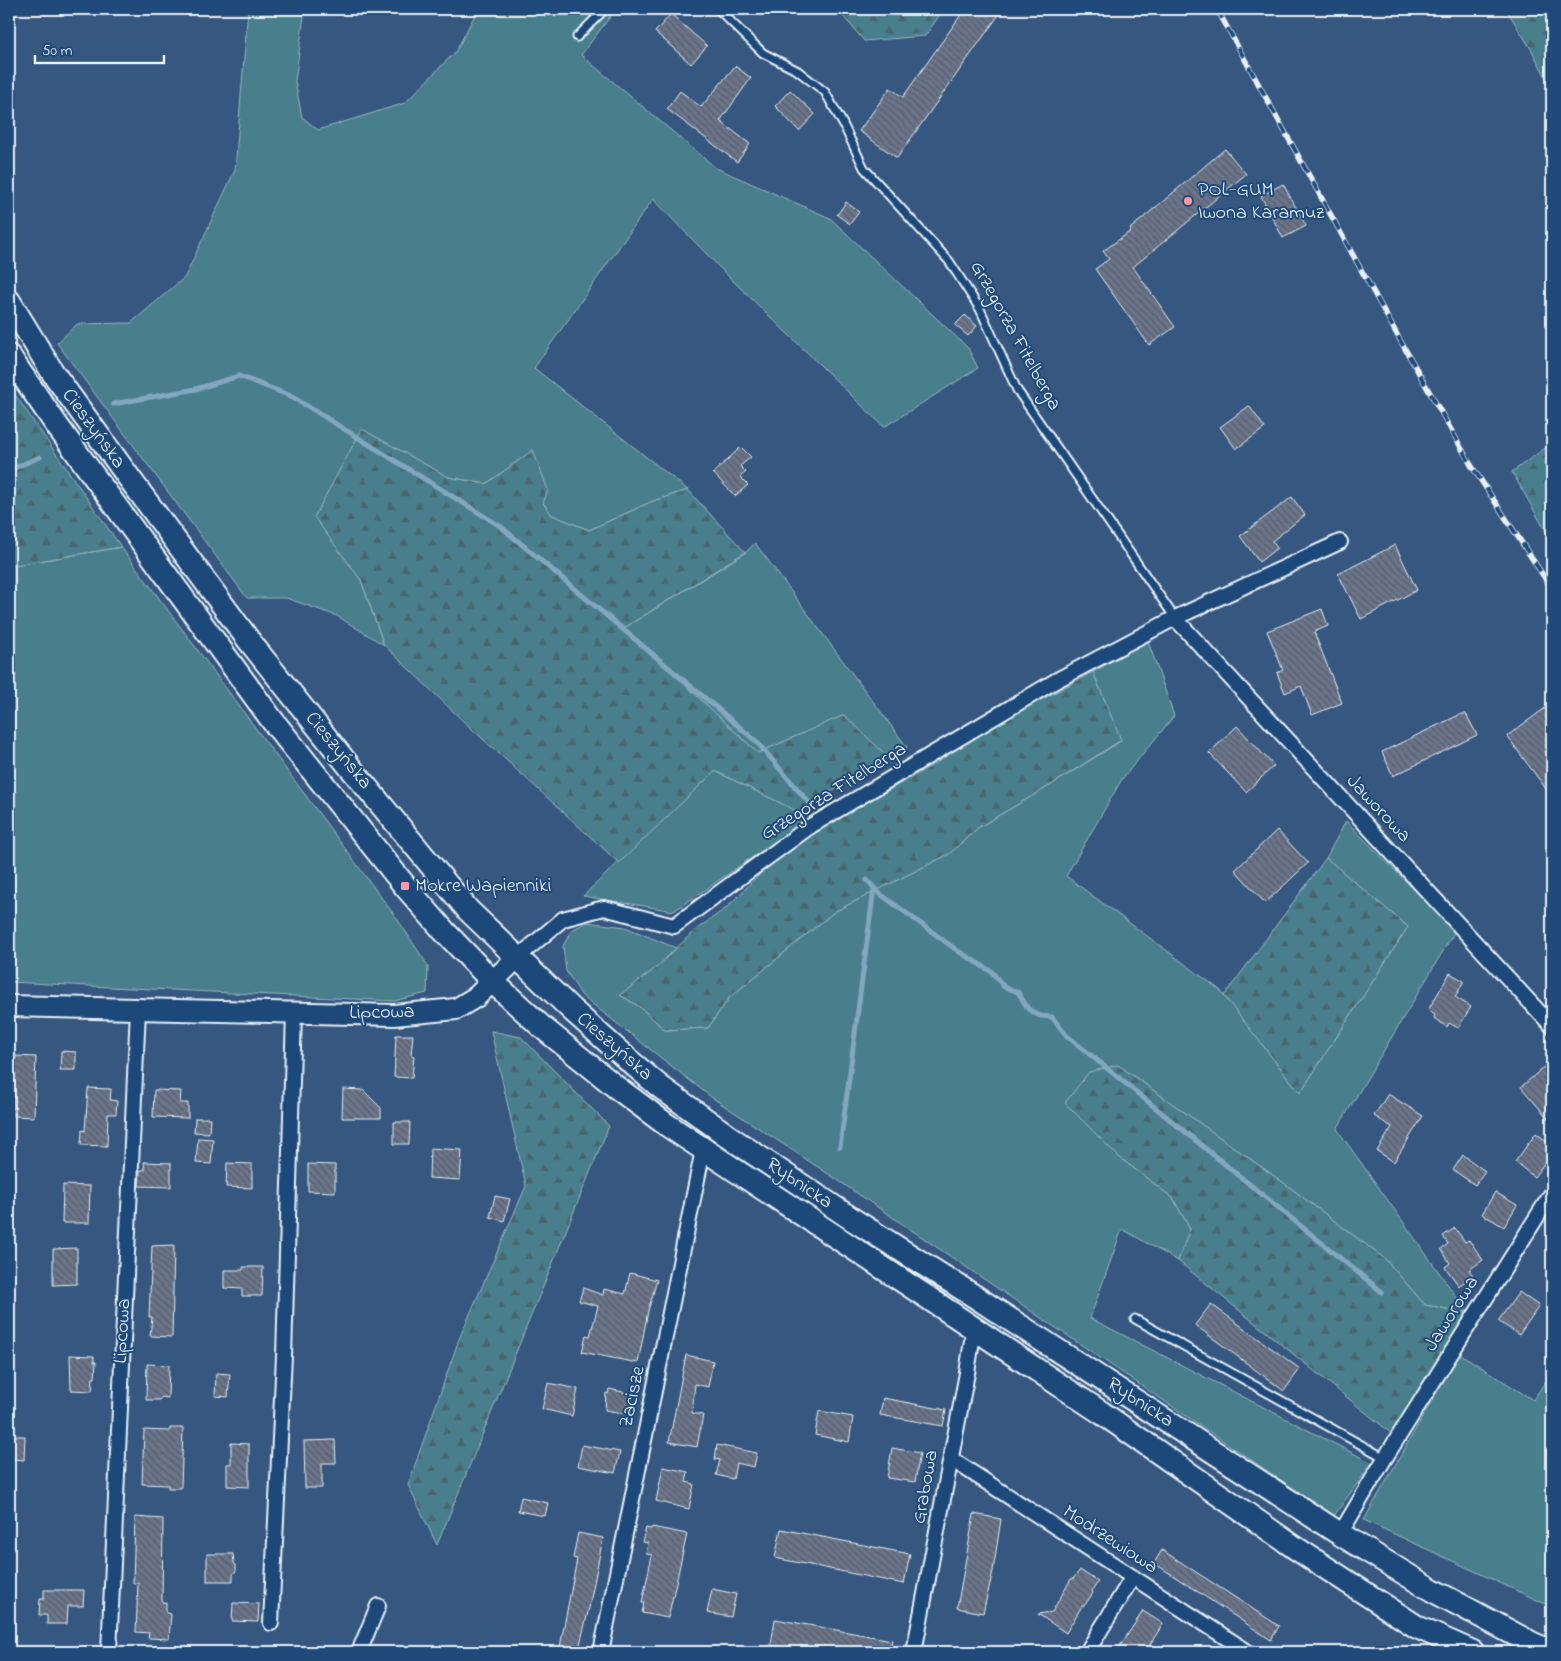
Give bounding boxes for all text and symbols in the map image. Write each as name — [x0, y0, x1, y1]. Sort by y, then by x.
scale bar — [35, 32, 164, 64]
text: 50 m — [42, 40, 73, 62]
place label: POL-GUM Iwona Karamuz — [1198, 176, 1325, 228]
marker: POL-GUM Iwona Karamuz — [1182, 195, 1194, 207]
street label: Grzegorza Fitelberga — [961, 256, 1068, 417]
street label: Cieszyńska — [54, 383, 132, 475]
street label: Cieszyńska — [298, 706, 378, 796]
street label: Grzegorza Fitelberga — [756, 735, 913, 849]
street label: Jaworowa — [1339, 768, 1417, 850]
place label: Mokre Wapienniki — [415, 872, 551, 901]
marker: Mokre Wapienniki — [399, 880, 411, 892]
street label: Lipcowa — [349, 998, 415, 1028]
street label: Cieszyńska — [569, 1006, 659, 1088]
street label: Rybnicka — [760, 1151, 838, 1217]
street label: Jaworowa — [1417, 1271, 1487, 1357]
street label: Lipcowa — [107, 1298, 139, 1364]
street label: Zacisze — [612, 1364, 654, 1430]
street label: Rybnicka — [1101, 1371, 1179, 1435]
street label: Grabowa — [905, 1448, 947, 1526]
street label: Modrzewiowa — [1057, 1498, 1163, 1582]

